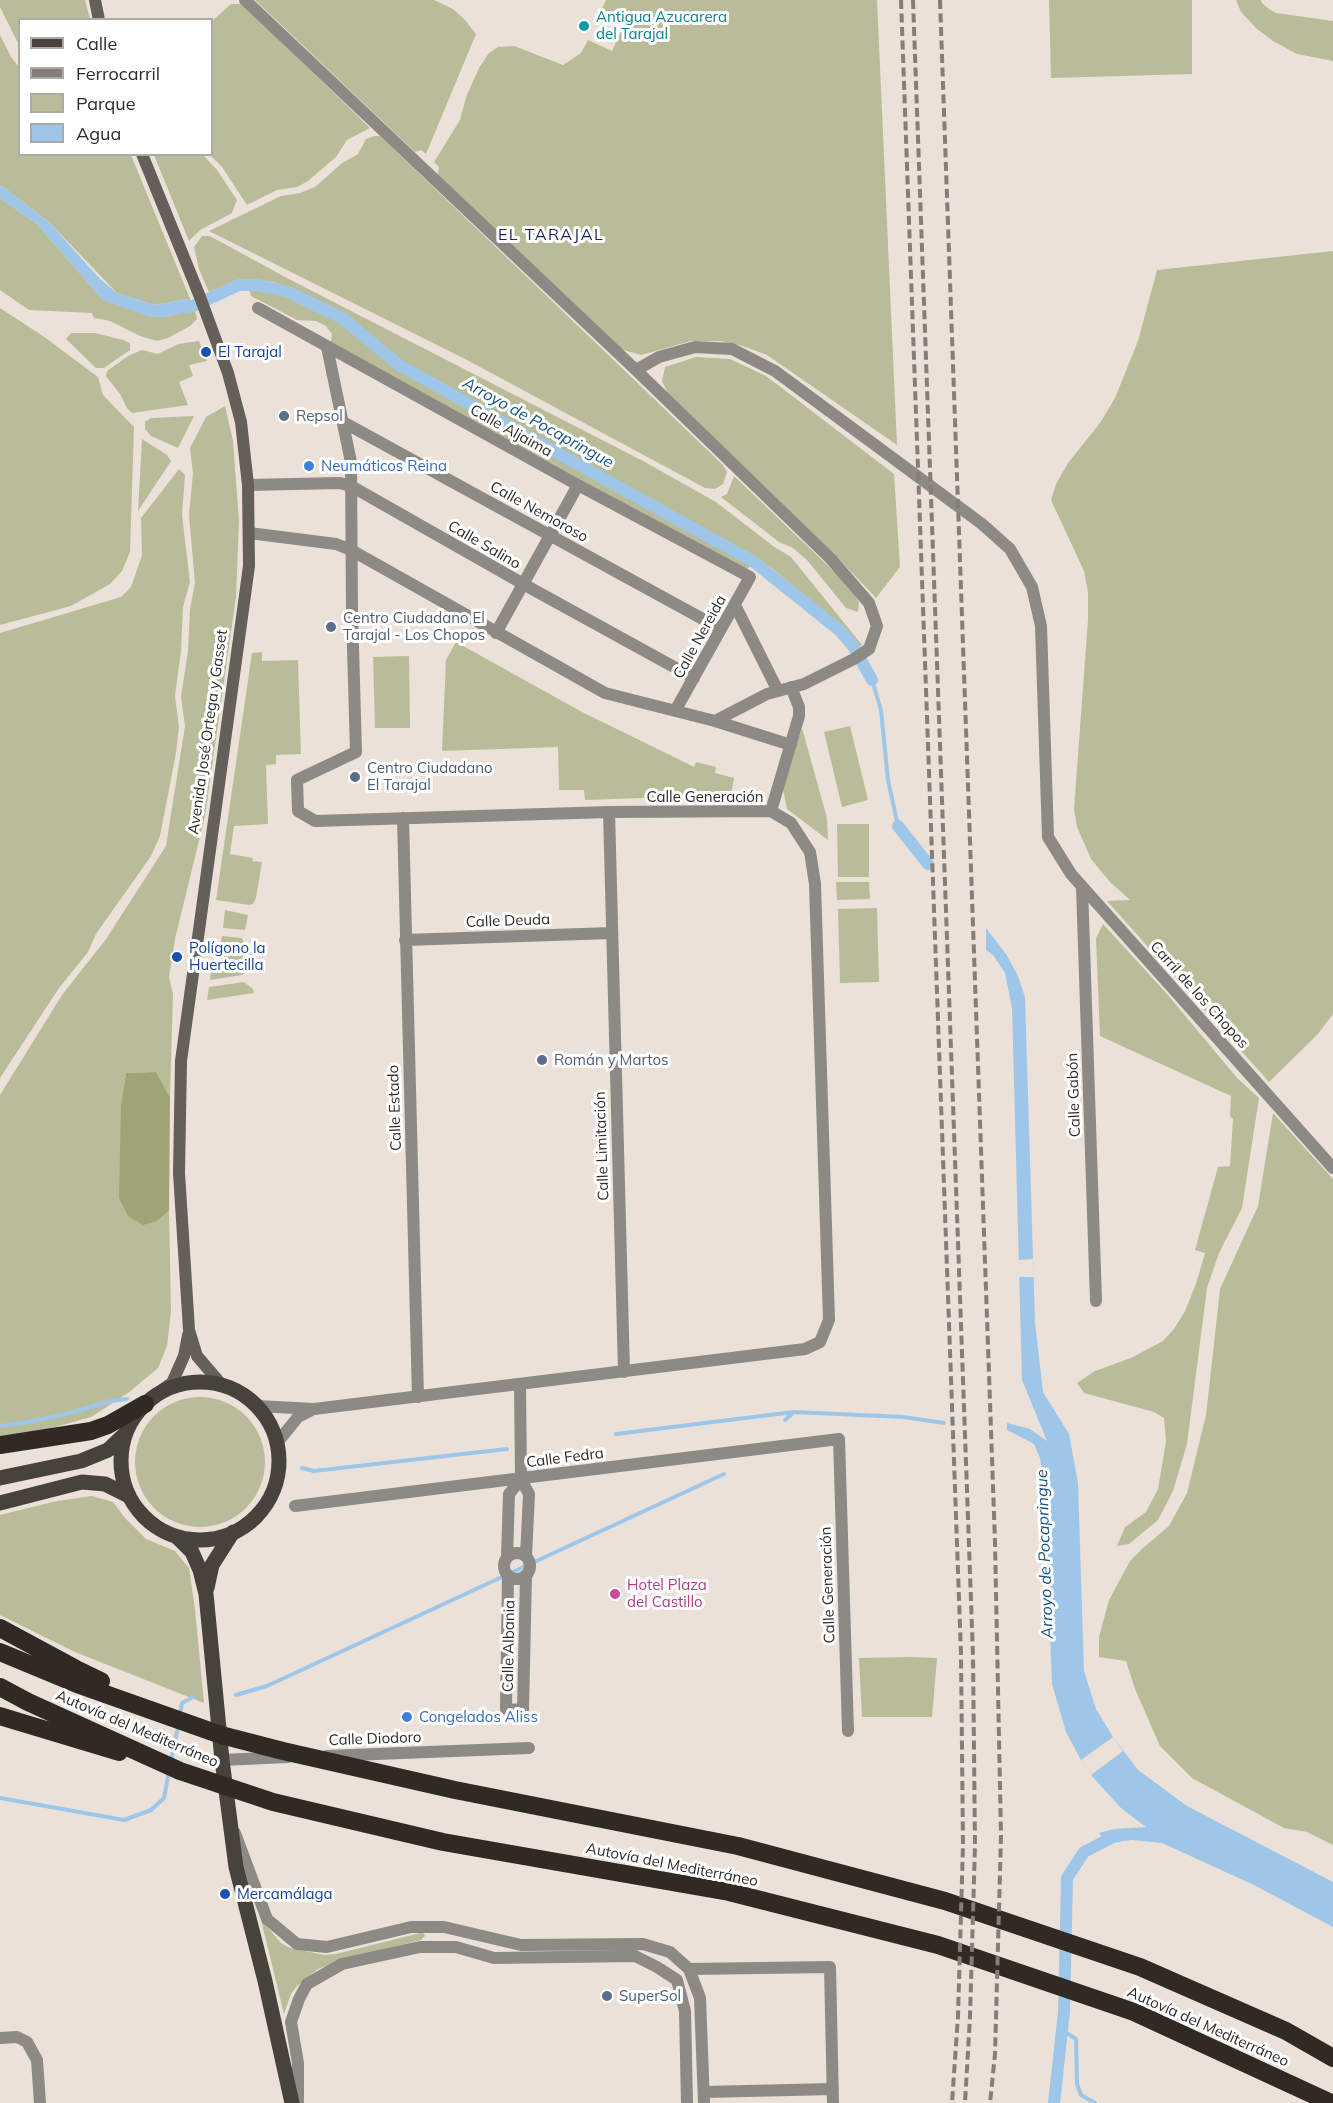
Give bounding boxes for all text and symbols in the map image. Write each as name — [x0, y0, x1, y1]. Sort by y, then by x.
place label: Antigua Azucarera del Tarajal — [596, 8, 727, 43]
legend — [18, 18, 213, 156]
marker: Antigua Azucarera del Tarajal — [577, 19, 591, 33]
text: Calle — [76, 32, 117, 55]
text: Ferrocarril — [76, 62, 160, 85]
text: Parque — [76, 92, 135, 115]
text: Agua — [76, 122, 121, 145]
district label: EL TARAJAL — [498, 225, 604, 245]
place label: El Tarajal — [218, 343, 282, 361]
marker: El Tarajal — [199, 345, 213, 359]
water label: Arroyo de Pocapringue — [459, 374, 617, 472]
street label: Calle Aljaima — [467, 401, 555, 461]
place label: Repsol — [296, 407, 343, 425]
marker: Repsol — [277, 409, 291, 423]
place label: Neumáticos Reina — [321, 457, 447, 475]
marker: Neumáticos Reina — [302, 459, 316, 473]
street label: Calle Nemoroso — [487, 478, 591, 546]
street label: Calle Salino — [444, 517, 524, 573]
street label: Calle Nereida — [670, 592, 730, 682]
place label: Centro Ciudadano El Tarajal - Los Chopos — [343, 609, 485, 644]
marker: Centro Ciudadano El Tarajal - Los Chopos — [324, 620, 338, 634]
street label: Avenida José Ortega y Gasset — [185, 628, 231, 836]
place label: Centro Ciudadano El Tarajal — [367, 759, 493, 794]
marker: Centro Ciudadano El Tarajal — [348, 770, 362, 784]
street label: Calle Generación — [646, 788, 764, 806]
street label: Calle Deuda — [466, 911, 550, 931]
street label: Carril de los Chopos — [1146, 938, 1252, 1052]
place label: Polígono la Huertecilla — [189, 939, 266, 974]
marker: Polígono la Huertecilla — [170, 950, 184, 964]
place label: Román y Martos — [554, 1051, 668, 1069]
street label: Calle Gabón — [1064, 1052, 1084, 1138]
marker: Román y Martos — [535, 1053, 549, 1067]
street label: Calle Estado — [385, 1065, 405, 1151]
street label: Calle Limitación — [591, 1091, 613, 1201]
street label: Calle Fedra — [525, 1444, 605, 1472]
water label: Arroyo de Pocapringue — [1032, 1469, 1058, 1639]
street label: Calle Generación — [817, 1526, 839, 1644]
place label: Hotel Plaza del Castillo — [627, 1576, 707, 1611]
marker: Hotel Plaza del Castillo — [608, 1587, 622, 1601]
street label: Calle Albania — [499, 1600, 519, 1692]
street label: Autovía del Mediterráneo — [53, 1687, 221, 1771]
place label: Congelados Aliss — [419, 1708, 538, 1726]
marker: Congelados Aliss — [400, 1710, 414, 1724]
street label: Calle Diodoro — [328, 1728, 422, 1750]
street label: Autovía del Mediterráneo — [585, 1839, 759, 1891]
place label: Mercamálaga — [237, 1885, 333, 1903]
marker: Mercamálaga — [218, 1887, 232, 1901]
street label: Autovía del Mediterráneo — [1125, 1983, 1291, 2071]
place label: SuperSol — [619, 1987, 681, 2005]
marker: SuperSol — [600, 1989, 614, 2003]

